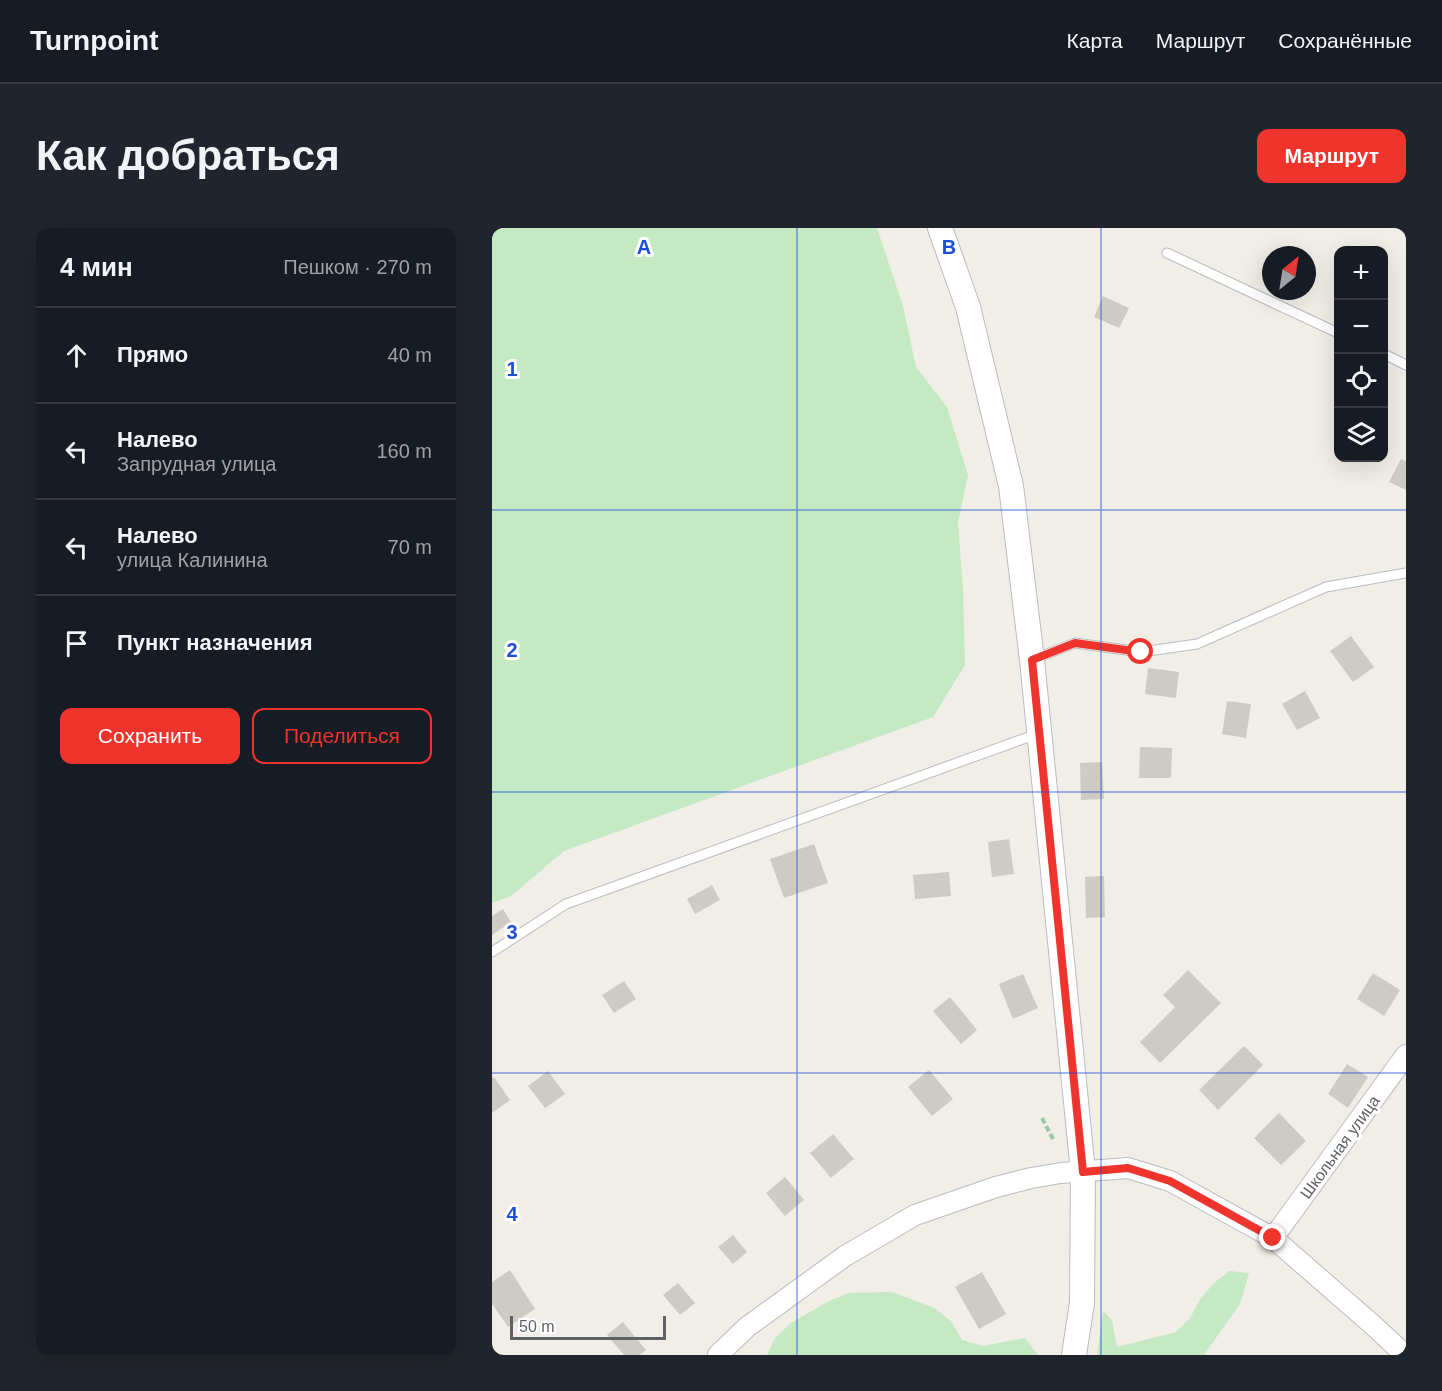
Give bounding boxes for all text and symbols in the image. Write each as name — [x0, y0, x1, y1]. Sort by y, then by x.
text: Turnpoint — [30, 25, 159, 56]
text: Карта — [1067, 29, 1123, 52]
text: Маршрут — [1156, 29, 1245, 52]
text: Сохранённые — [1278, 29, 1412, 52]
button: Маршрут — [1257, 129, 1406, 183]
text: Как добраться — [36, 132, 340, 179]
text: A — [637, 236, 651, 258]
text: B — [942, 236, 956, 258]
north arrow — [1262, 246, 1316, 300]
map controls — [1334, 246, 1388, 462]
button: + — [1334, 246, 1388, 300]
text: 4 мин — [60, 252, 133, 282]
text: Пешком · 270 m — [283, 256, 432, 278]
button: − — [1334, 300, 1388, 354]
icon: ahead — [60, 339, 93, 372]
text: Прямо — [117, 342, 188, 367]
text: 40 m — [388, 344, 432, 366]
button: locate — [1334, 354, 1388, 408]
text: 1 — [506, 358, 518, 380]
button: layers — [1334, 408, 1388, 462]
text: Налево — [117, 427, 198, 452]
icon: left — [60, 435, 93, 468]
text: 160 m — [376, 440, 432, 462]
text: Запрудная улица — [117, 453, 276, 475]
text: Налево — [117, 523, 198, 548]
icon: left — [60, 531, 93, 564]
text: 70 m — [388, 536, 432, 558]
text: улица Калинина — [117, 549, 268, 571]
icon: arrive — [60, 627, 93, 660]
text: Пункт назначения — [117, 630, 313, 655]
route start — [1127, 638, 1153, 664]
text: 2 — [506, 639, 518, 661]
button: Сохранить — [60, 708, 240, 764]
button: Поделиться — [252, 708, 432, 764]
text: 3 — [506, 921, 518, 943]
street label: Школьная улица — [1297, 1092, 1383, 1202]
text: 4 — [506, 1203, 518, 1225]
route end — [1259, 1224, 1285, 1250]
scale bar — [510, 1313, 666, 1340]
text: 50 m — [519, 1318, 555, 1335]

